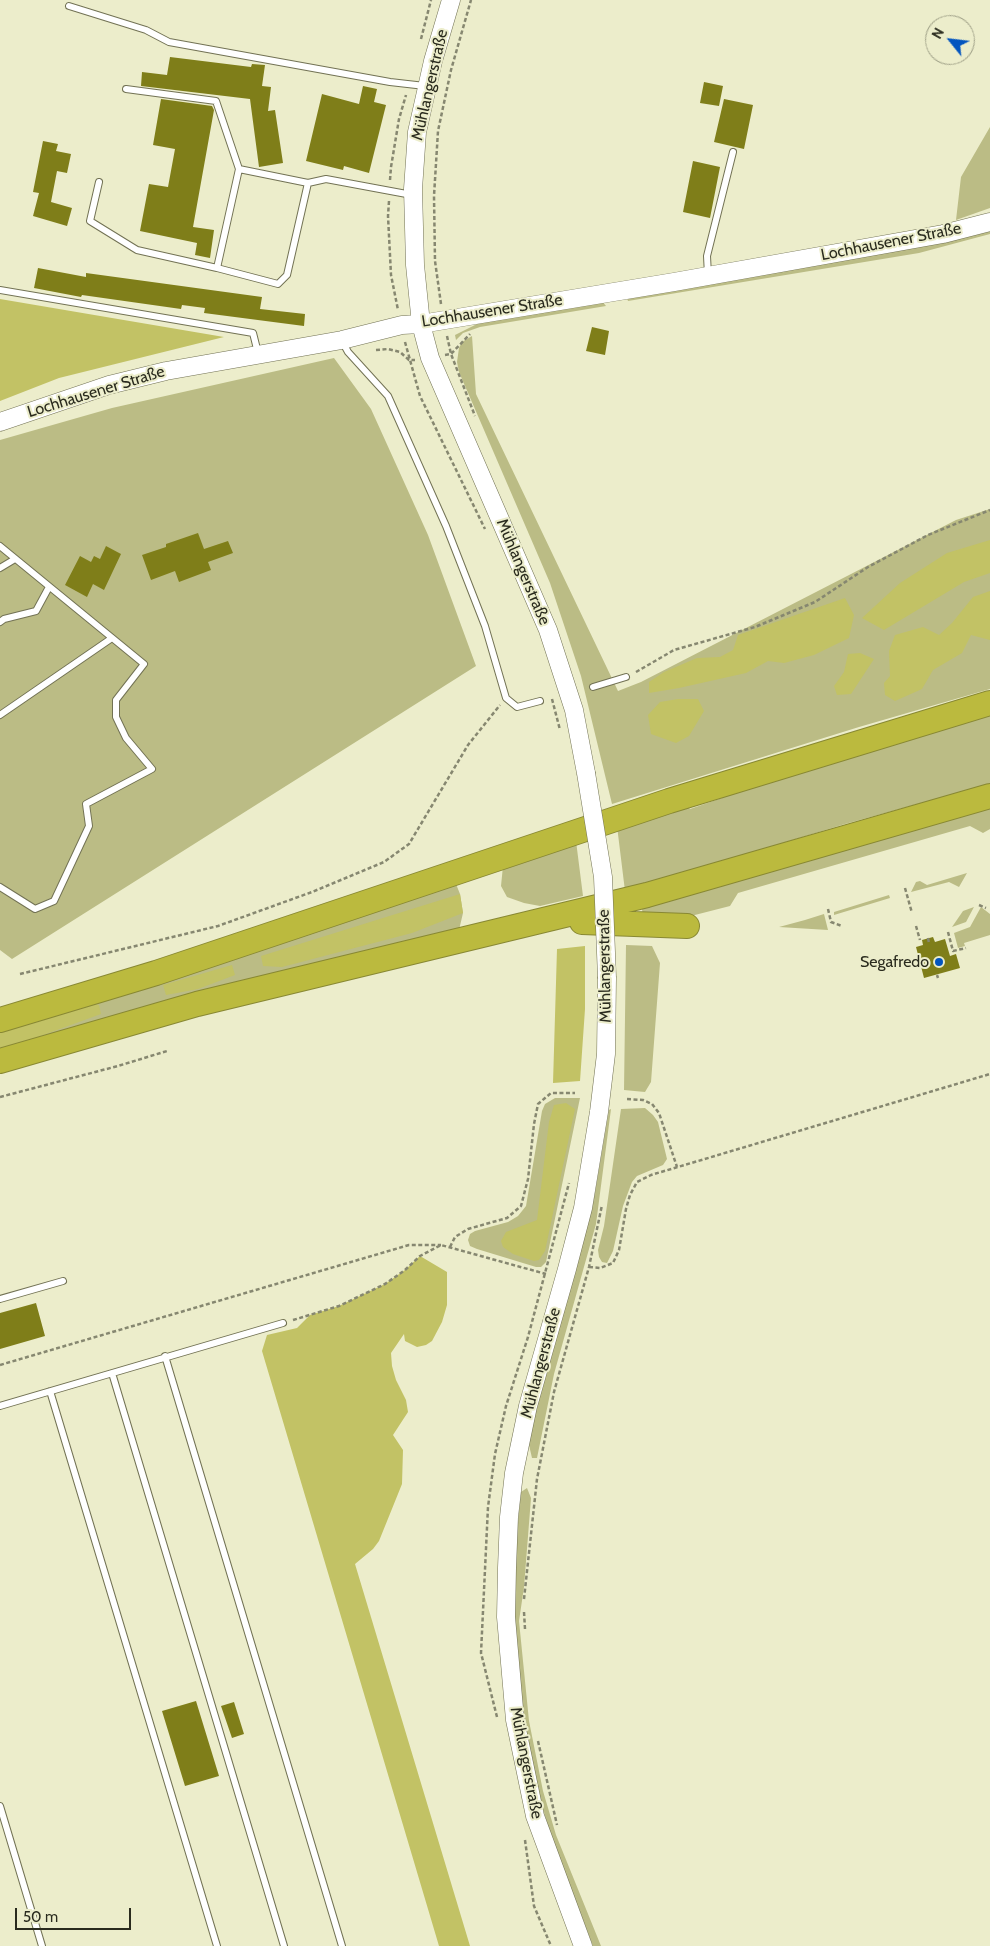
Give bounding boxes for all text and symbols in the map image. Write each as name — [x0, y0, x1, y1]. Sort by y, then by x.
north arrow — [925, 15, 975, 65]
text: N — [927, 25, 948, 42]
street label: Mühlangerstraße — [408, 28, 452, 142]
street label: Lochhausener Straße — [819, 219, 963, 265]
street label: Lochhausener Straße — [420, 290, 564, 332]
street label: Lochhausener Straße — [25, 362, 167, 422]
street label: Mühlangerstraße — [492, 516, 554, 628]
street label: Mühlangerstraße — [594, 909, 616, 1023]
place label: Segafredo — [860, 952, 929, 972]
marker: Segafredo — [933, 956, 945, 968]
street label: Mühlangerstraße — [517, 1306, 565, 1420]
street label: Mühlangerstraße — [506, 1705, 546, 1821]
scale bar — [18, 1898, 134, 1930]
text: 50 m — [23, 1908, 58, 1926]

